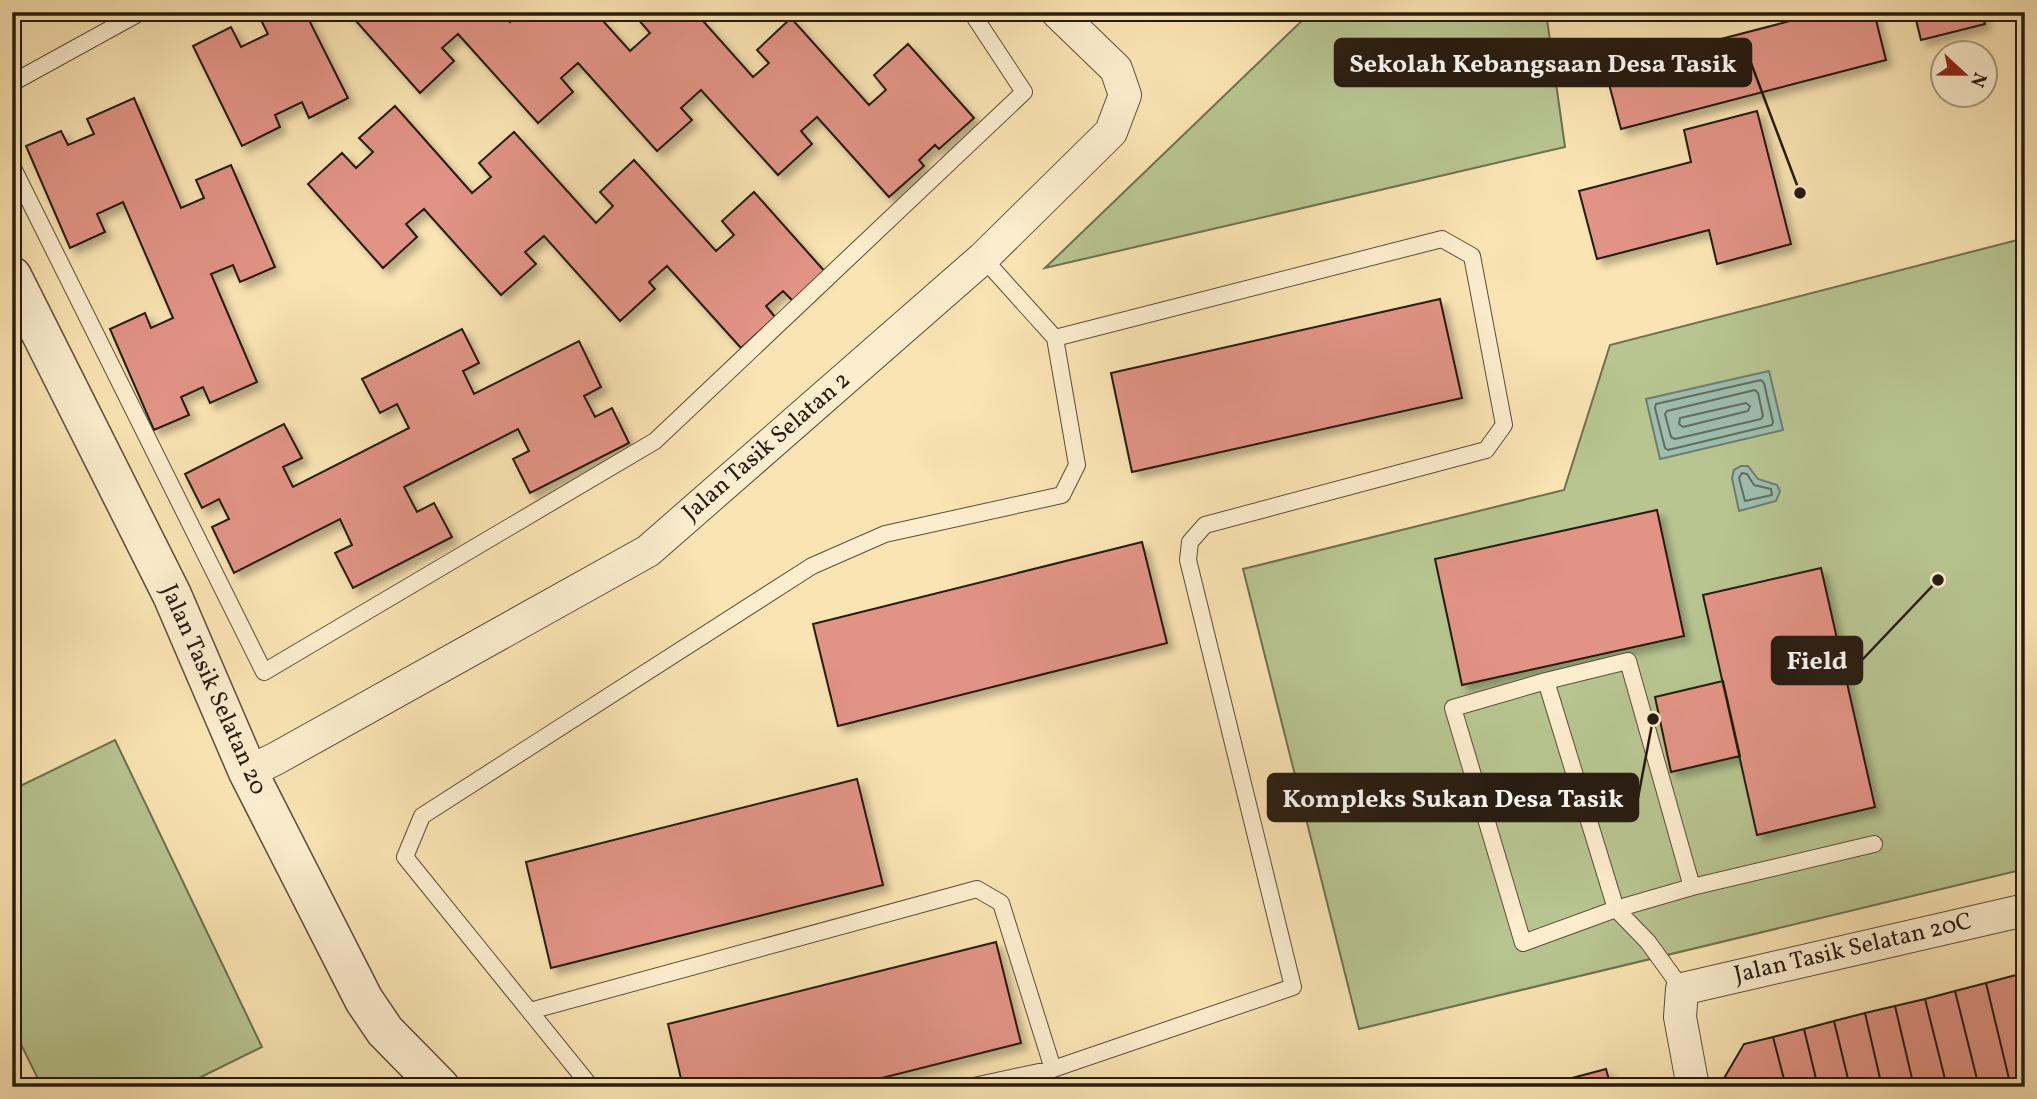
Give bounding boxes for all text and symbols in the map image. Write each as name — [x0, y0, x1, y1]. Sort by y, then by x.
north arrow — [1928, 38, 1998, 108]
callout: Sekolah Kebangsaan Desa Tasik — [1335, 39, 1751, 86]
text: Sekolah Kebangsaan Desa Tasik — [1349, 47, 1737, 83]
text: N — [1963, 68, 1993, 91]
street label: Jalan Tasik Selatan 2 — [675, 364, 859, 530]
street label: Jalan Tasik Selatan 20 — [151, 579, 275, 801]
callout: Field — [1772, 637, 1862, 684]
text: Field — [1786, 644, 1848, 680]
callout: Kompleks Sukan Desa Tasik — [1268, 774, 1638, 821]
text: Kompleks Sukan Desa Tasik — [1282, 782, 1624, 818]
street label: Jalan Tasik Selatan 20C — [1731, 905, 1975, 993]

